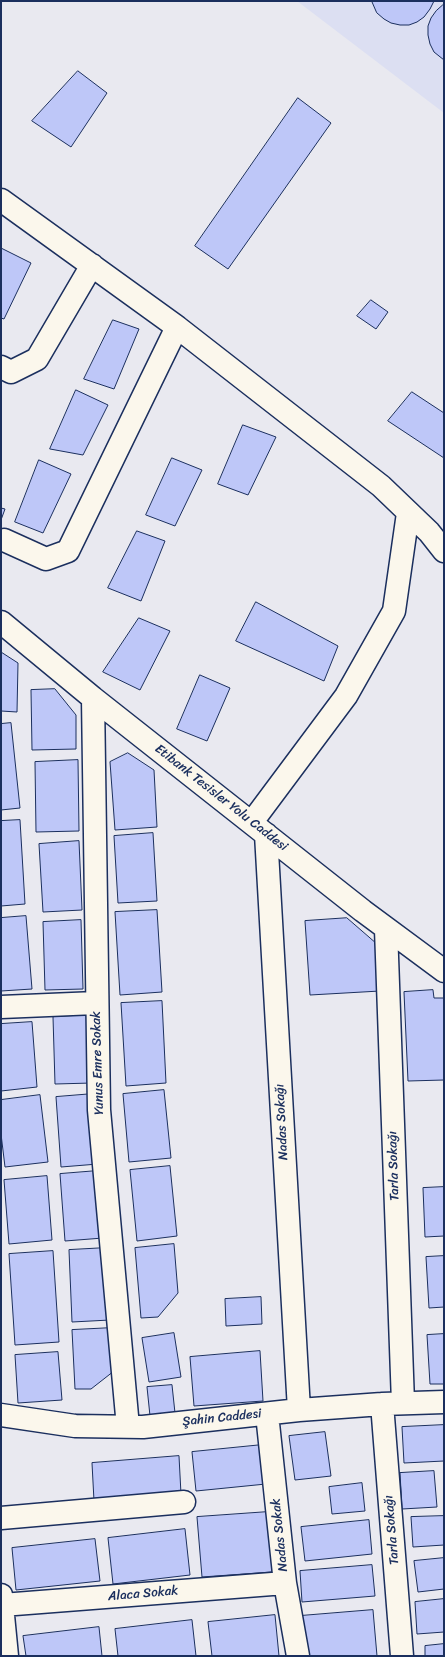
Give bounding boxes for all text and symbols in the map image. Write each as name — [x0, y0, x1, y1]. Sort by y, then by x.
street label: Etibank Tesisler Yolu Caddesi — [151, 741, 291, 855]
street label: Yunus Emre Sokak — [88, 1011, 108, 1115]
street label: Nadas Sokağı — [272, 1083, 292, 1161]
street label: Tarla Sokağı — [385, 1131, 403, 1201]
street label: Şahin Caddesi — [182, 1406, 262, 1430]
street label: Tarla Sokağı — [381, 1495, 403, 1565]
street label: Nadas Sokak — [268, 1498, 292, 1572]
street label: Alaca Sokak — [107, 1583, 179, 1605]

